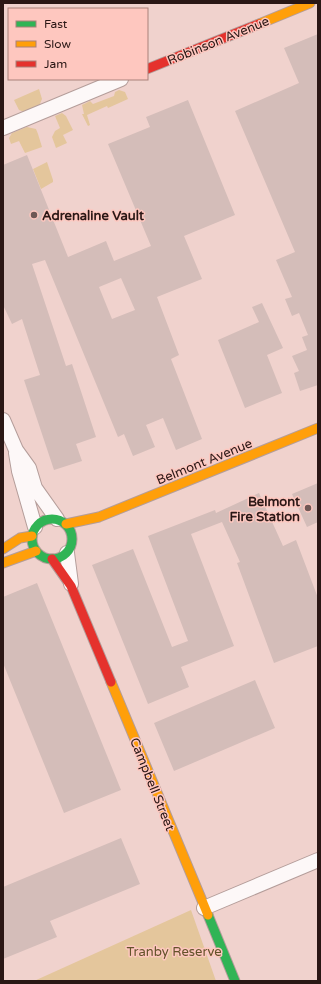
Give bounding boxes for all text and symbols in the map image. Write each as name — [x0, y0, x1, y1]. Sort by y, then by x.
legend — [8, 8, 148, 80]
street label: Robinson Avenue — [165, 13, 272, 69]
text: Fast — [44, 17, 68, 31]
text: Slow — [44, 37, 71, 51]
text: Jam — [44, 57, 67, 71]
place label: Adrenaline Vault — [42, 208, 144, 224]
marker: Adrenaline Vault — [29, 210, 39, 220]
street label: Belmont Avenue — [154, 435, 255, 488]
place label: Belmont Fire Station — [230, 494, 300, 525]
marker: Belmont Fire Station — [303, 503, 313, 513]
street label: Campbell Street — [126, 735, 178, 833]
park label: Tranby Reserve — [126, 944, 222, 960]

